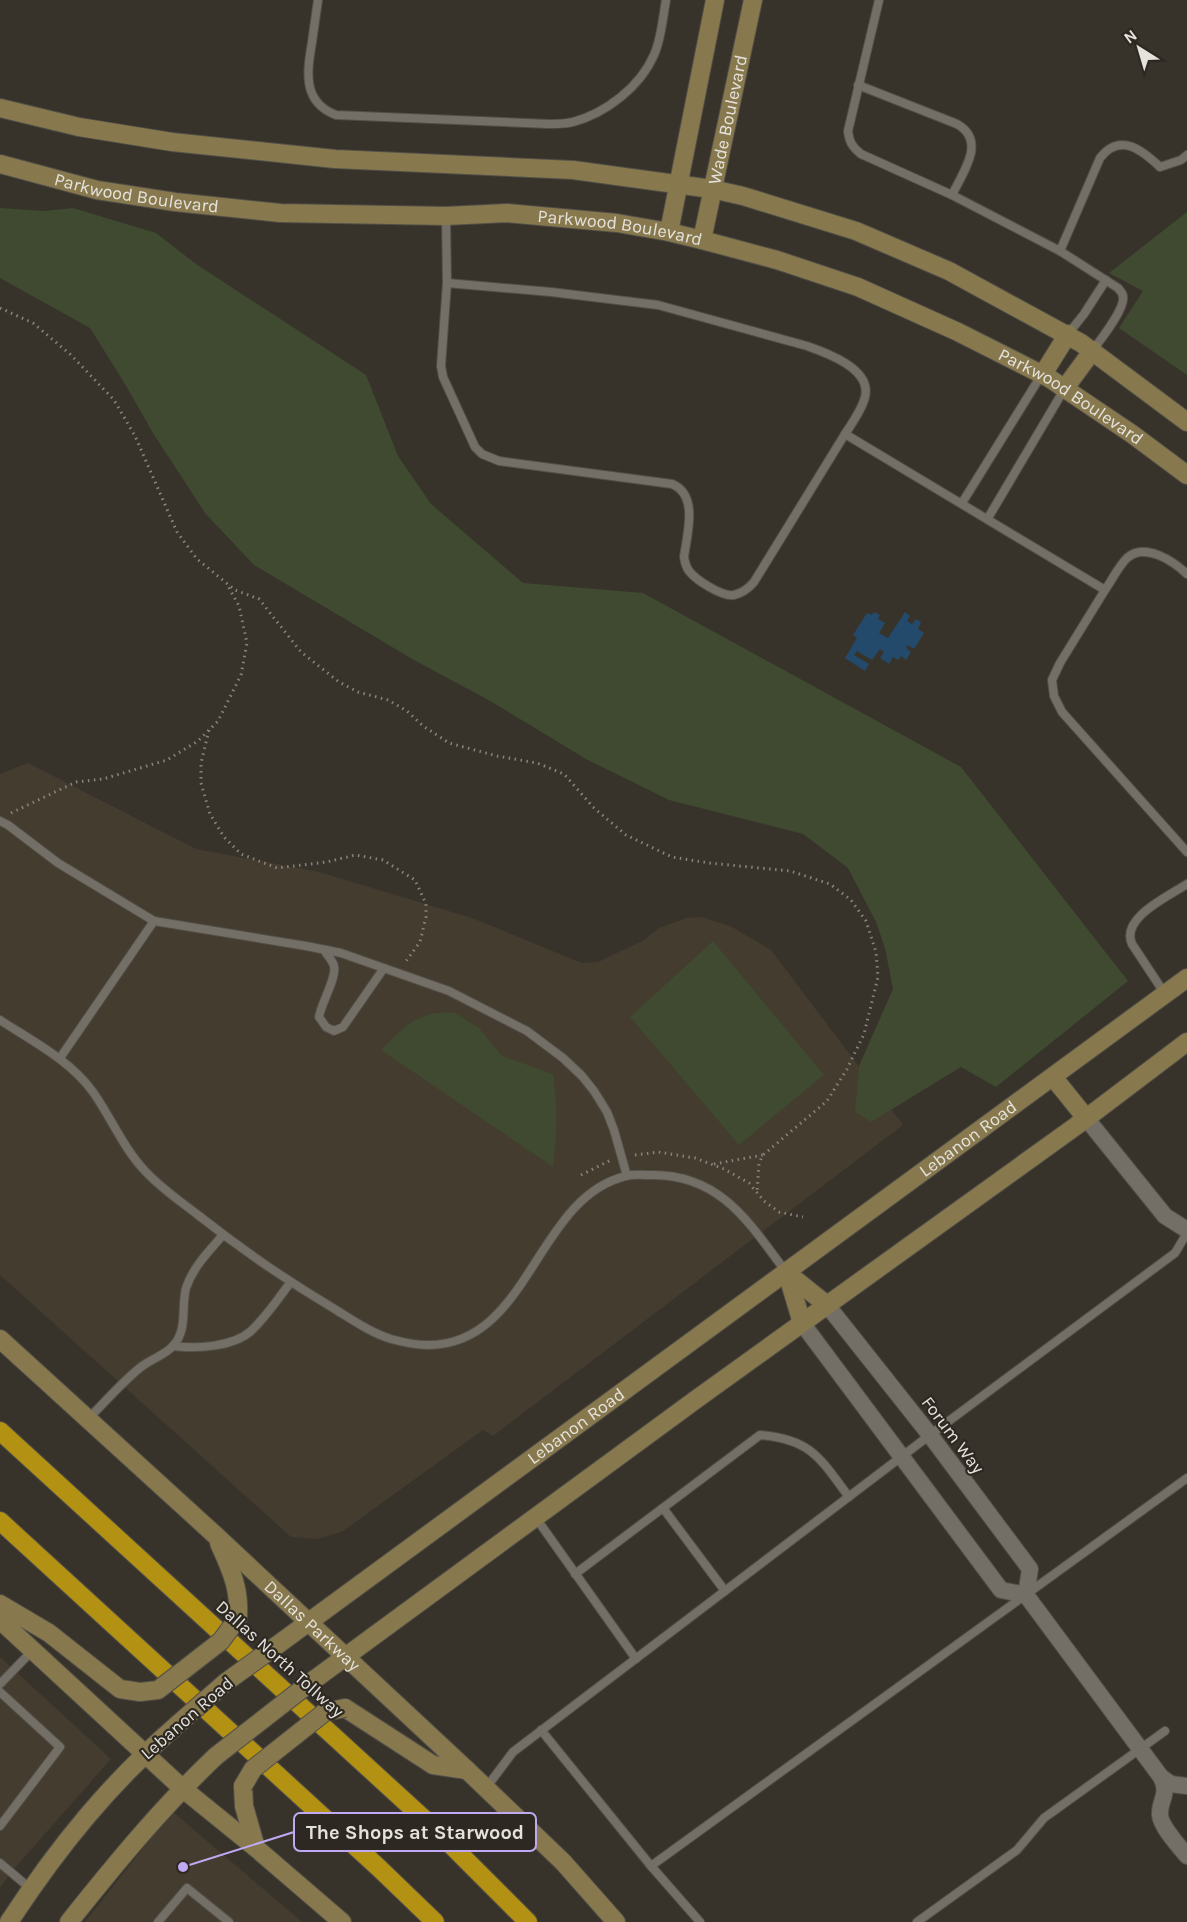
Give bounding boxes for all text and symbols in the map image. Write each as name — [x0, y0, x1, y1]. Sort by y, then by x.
north arrow — [1109, 18, 1169, 78]
text: N — [1120, 25, 1141, 47]
street label: Wade Boulevard — [703, 53, 752, 187]
street label: Parkwood Boulevard — [52, 168, 220, 218]
street label: Parkwood Boulevard — [537, 205, 705, 251]
street label: Parkwood Boulevard — [995, 343, 1148, 450]
street label: Lebanon Road — [915, 1096, 1021, 1182]
street label: Lebanon Road — [523, 1383, 629, 1469]
street label: Forum Way — [917, 1392, 990, 1478]
street label: Dallas Parkway — [260, 1576, 365, 1676]
street label: Dallas North Tollway — [211, 1596, 349, 1723]
street label: Lebanon Road — [136, 1672, 238, 1764]
callout: The Shops at Starwood — [294, 1813, 536, 1851]
text: The Shops at Starwood — [306, 1821, 524, 1844]

